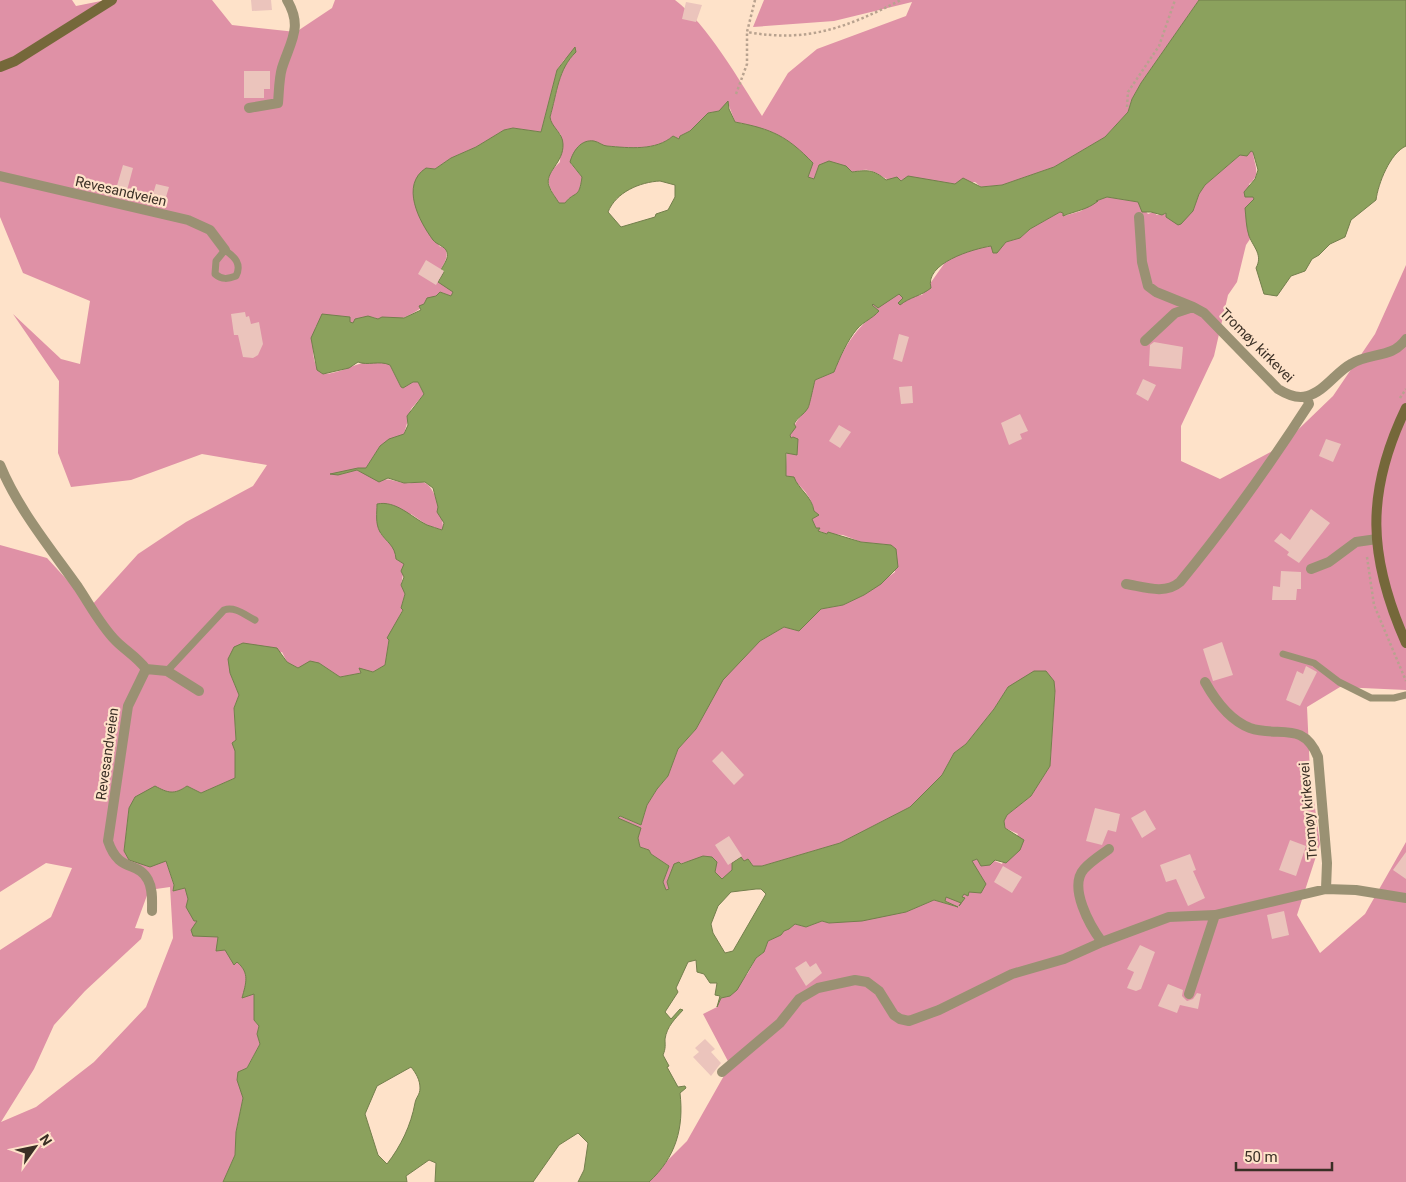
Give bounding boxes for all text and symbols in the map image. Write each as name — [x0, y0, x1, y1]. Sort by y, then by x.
street label: Revesandveien — [74, 173, 168, 209]
street label: Tromøy kirkevei — [1217, 305, 1297, 385]
street label: Revesandveien — [93, 707, 121, 801]
street label: Tromøy kirkevei — [1296, 762, 1320, 860]
north arrow — [10, 1122, 60, 1172]
text: N — [36, 1131, 55, 1148]
scale bar — [1236, 1140, 1332, 1172]
text: 50 m — [1244, 1148, 1278, 1166]

